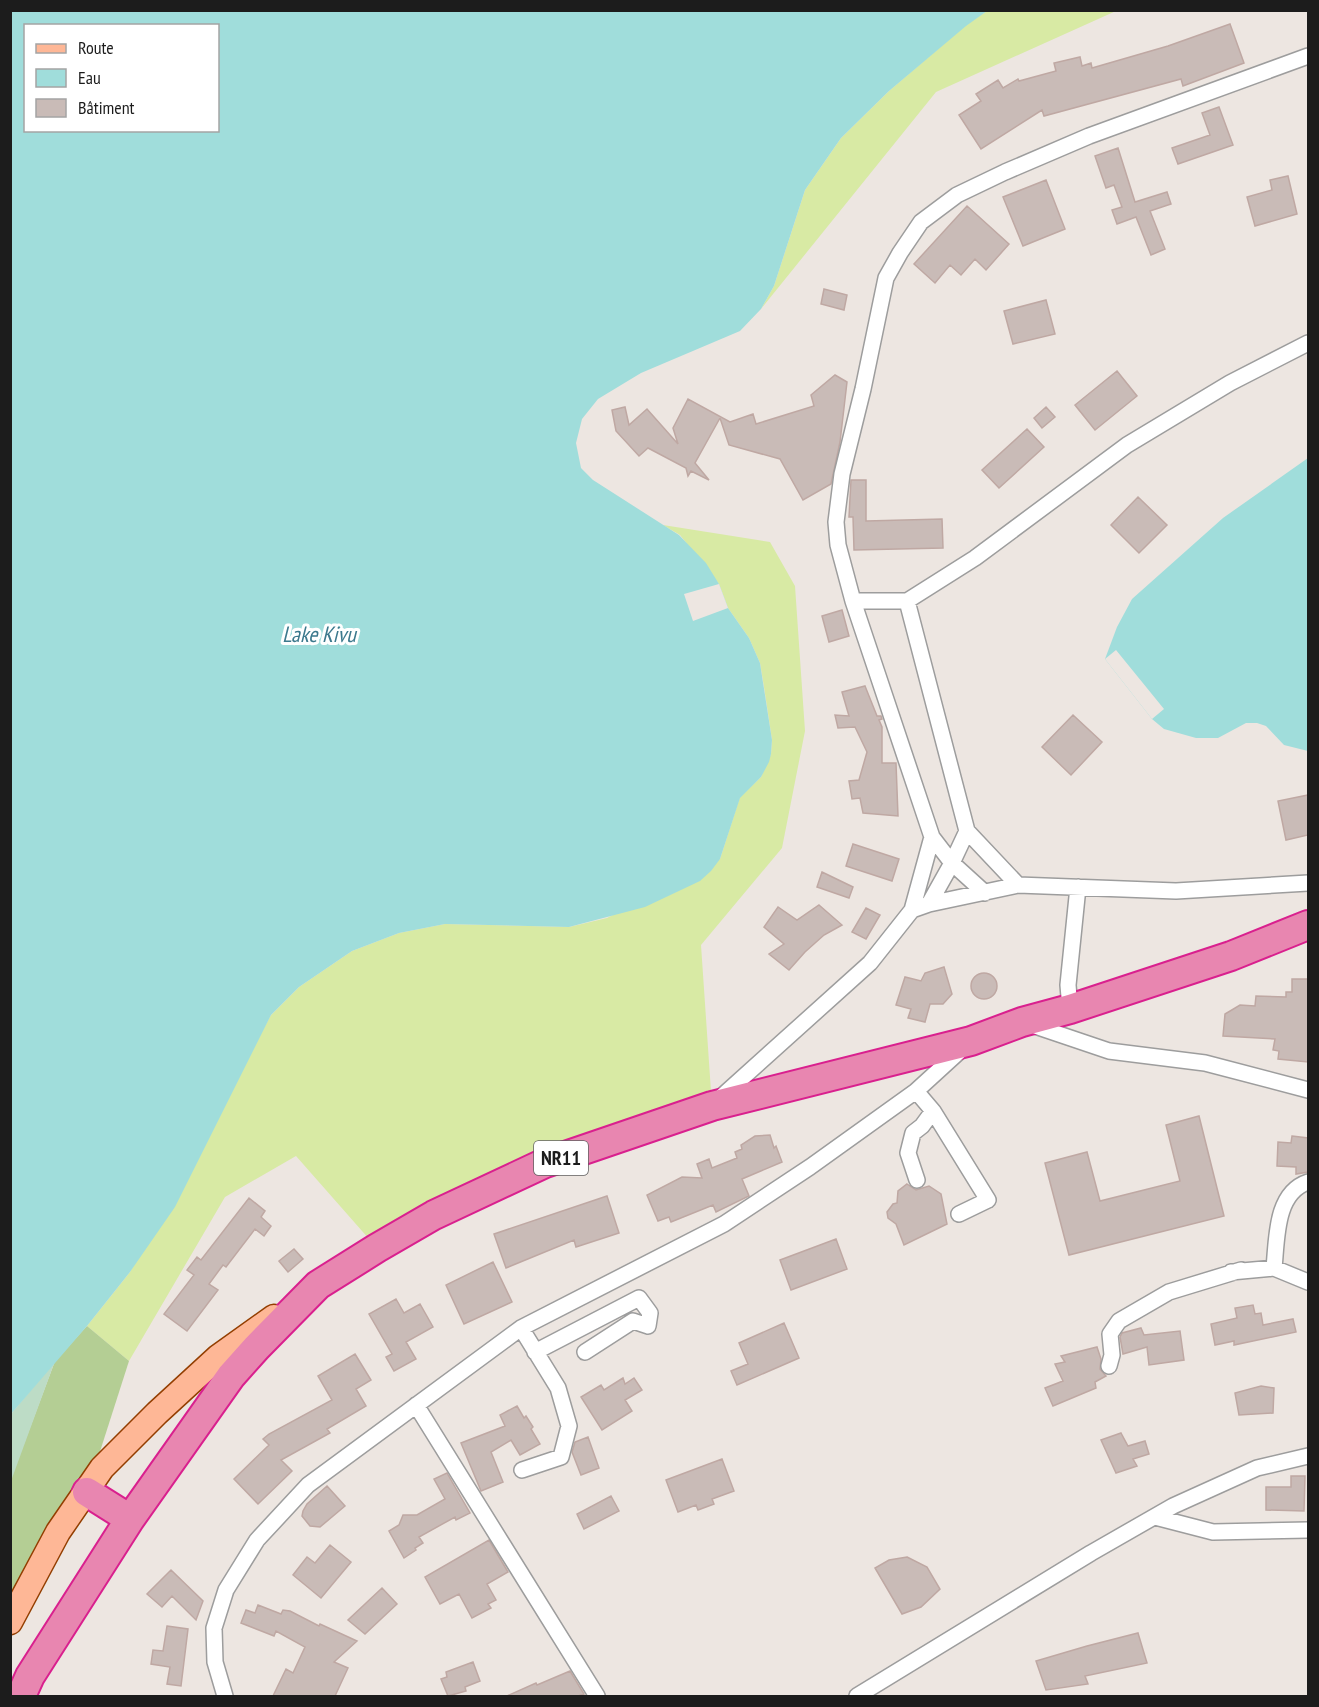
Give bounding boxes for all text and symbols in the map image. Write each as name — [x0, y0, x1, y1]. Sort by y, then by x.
legend — [24, 24, 219, 132]
text: Route — [78, 36, 114, 59]
text: Eau — [78, 66, 101, 89]
text: Bâtiment — [78, 96, 135, 119]
water label: Lake Kivu — [282, 620, 357, 648]
road number: NR11 — [534, 1141, 588, 1175]

